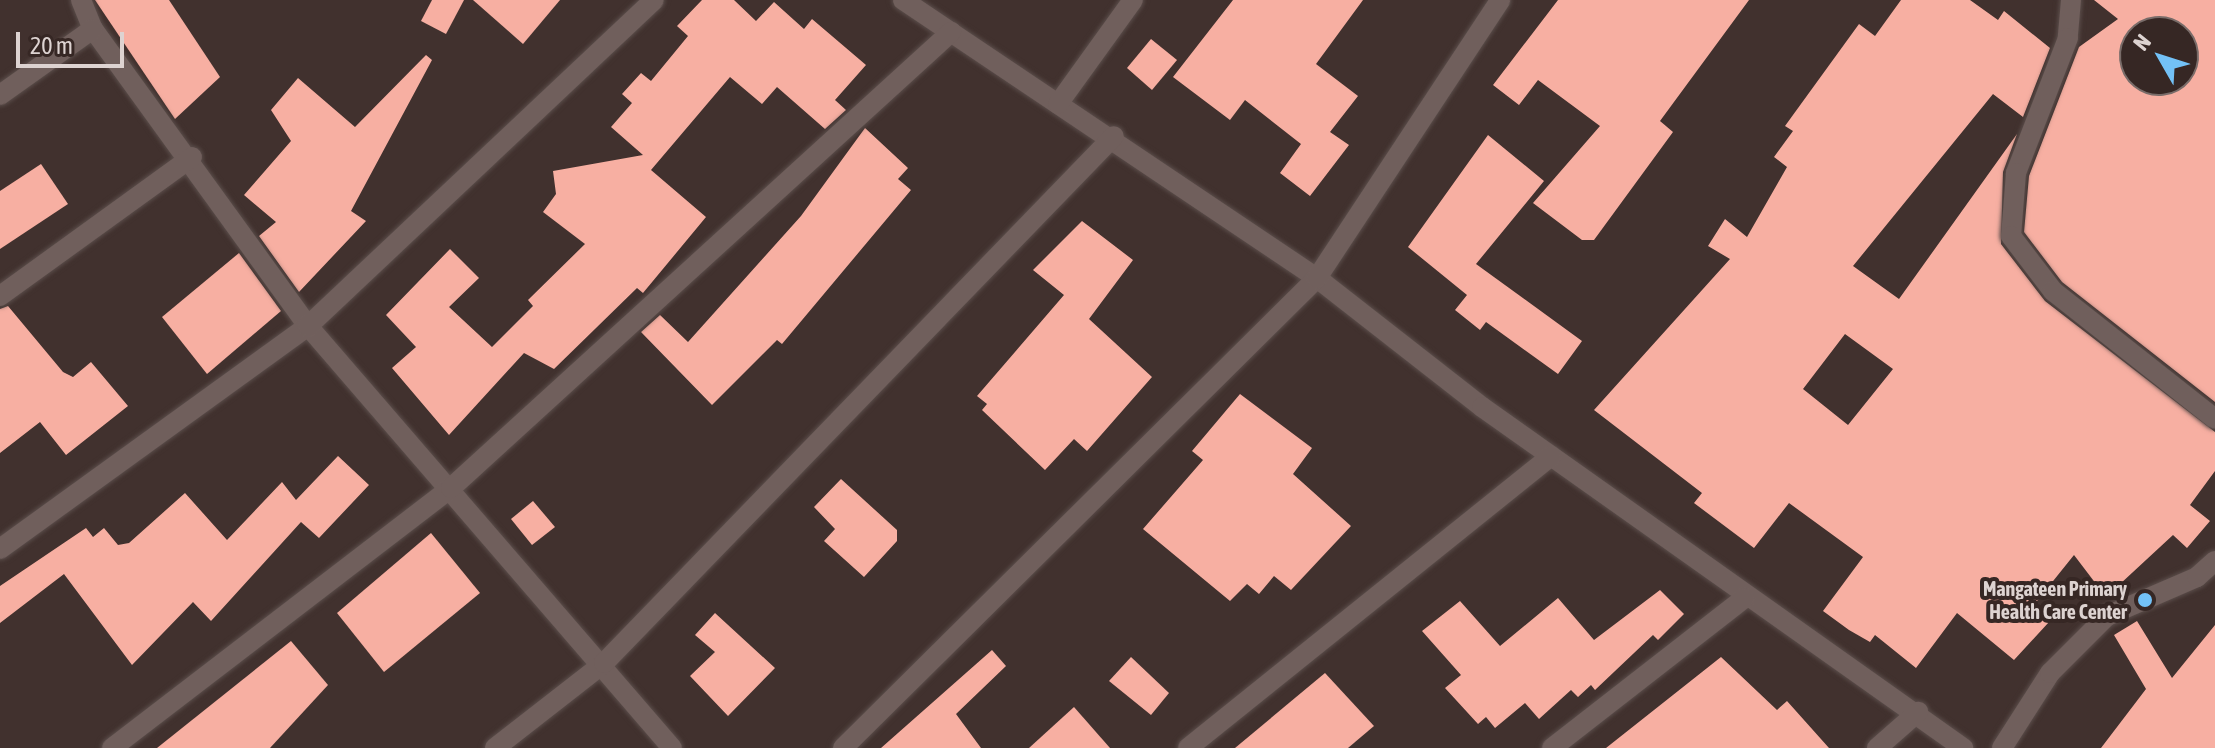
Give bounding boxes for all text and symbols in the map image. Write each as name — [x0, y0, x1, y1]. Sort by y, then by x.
scale bar — [20, 16, 128, 66]
north arrow — [2119, 16, 2199, 96]
text: N — [2128, 29, 2156, 55]
text: 20 m — [30, 32, 73, 59]
place label: Mangateen Primary Health Care Center — [1983, 576, 2127, 623]
marker: Mangateen Primary Health Care Center — [2134, 589, 2156, 611]

